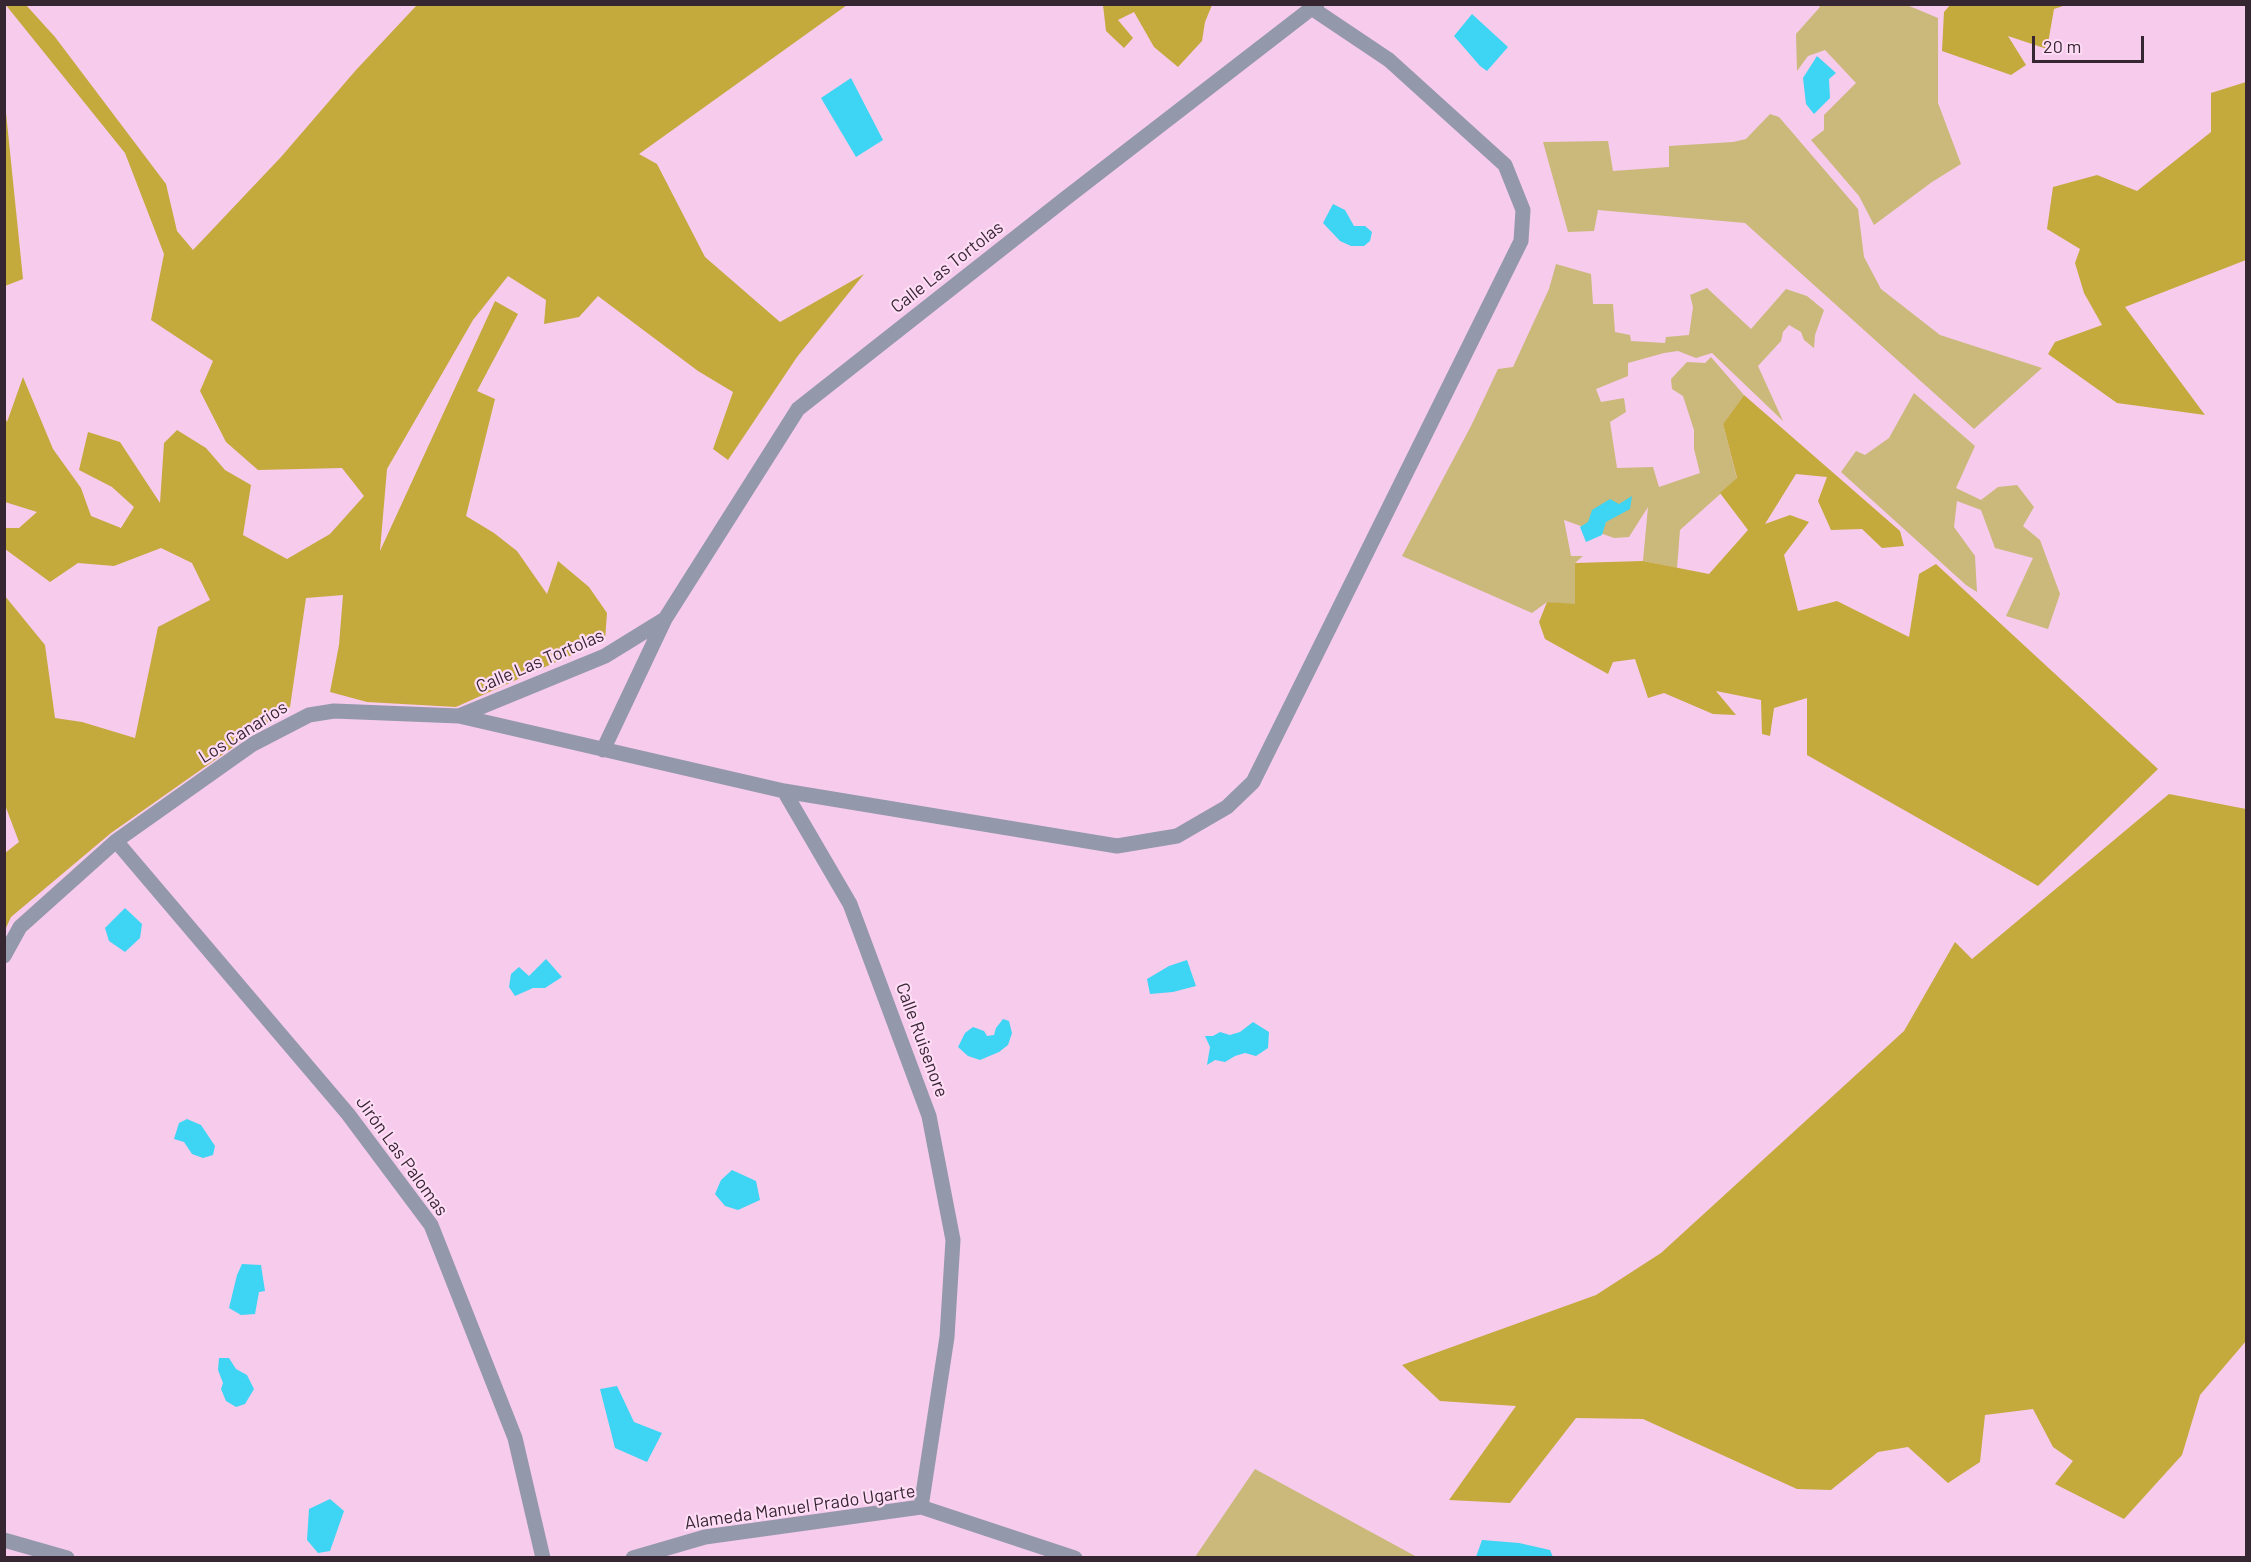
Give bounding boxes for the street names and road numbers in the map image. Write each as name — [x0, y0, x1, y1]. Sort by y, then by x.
street label: Calle Las Tortolas — [886, 216, 1008, 318]
street label: Calle Las Tortolas — [473, 624, 607, 698]
street label: Los Canarios — [195, 696, 291, 768]
street label: Calle Ruisenore — [891, 980, 953, 1100]
street label: Jirón Las Palomas — [351, 1092, 453, 1220]
street label: Alameda Manuel Prado Ugarte — [683, 1480, 917, 1534]

